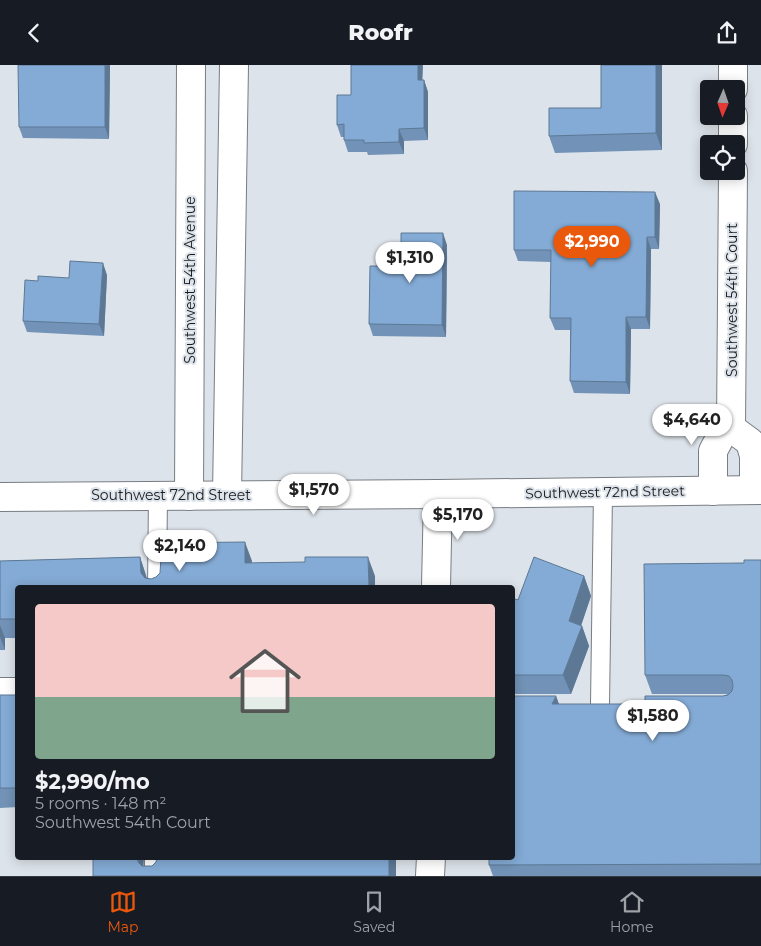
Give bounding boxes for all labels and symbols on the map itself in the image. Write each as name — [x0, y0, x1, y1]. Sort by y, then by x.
north arrow — [700, 80, 745, 125]
street label: Southwest 54th Avenue — [181, 196, 199, 364]
street label: Southwest 54th Court — [723, 223, 741, 377]
pin: $2,990 — [551, 225, 633, 268]
pin: $1,310 — [369, 241, 451, 284]
pin: $4,640 — [651, 403, 733, 446]
pin: $1,570 — [273, 473, 355, 516]
street label: Southwest 72nd Street — [525, 482, 685, 502]
street label: Southwest 72nd Street — [91, 486, 251, 504]
pin: $5,170 — [417, 499, 499, 541]
pin: $2,140 — [139, 529, 221, 572]
pin: $1,580 — [612, 699, 694, 742]

